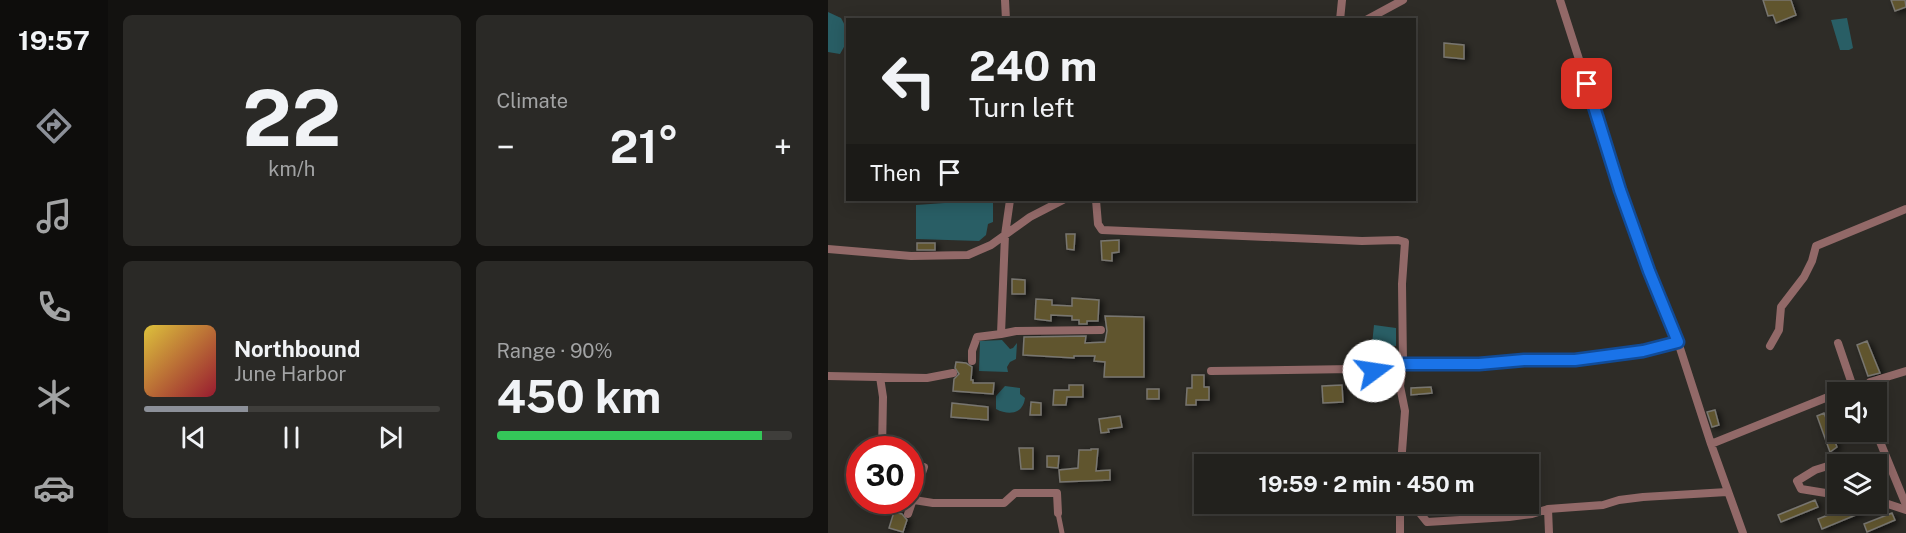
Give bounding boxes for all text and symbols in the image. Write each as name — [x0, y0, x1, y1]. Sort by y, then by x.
text: 19:57 — [18, 24, 90, 56]
text: 240 m — [969, 41, 1097, 90]
icon: left — [870, 42, 948, 120]
pin — [1561, 58, 1612, 109]
icon: arrive — [1570, 67, 1603, 100]
text: 22 — [242, 72, 341, 164]
text: Climate — [497, 89, 568, 113]
text: Turn left — [969, 91, 1075, 123]
icon: directions — [33, 105, 75, 147]
text: 21° — [610, 120, 679, 173]
text: − — [497, 128, 515, 166]
text: + — [774, 128, 792, 166]
icon: arrive — [933, 156, 966, 189]
text: km/h — [268, 157, 315, 181]
text: Then — [870, 160, 921, 186]
icon: music — [33, 195, 75, 237]
icon: phone — [33, 286, 75, 328]
text: Northbound — [234, 336, 360, 362]
text: Range · 90% — [497, 339, 613, 363]
position arrow — [1342, 339, 1406, 403]
text: June Harbor — [234, 362, 346, 386]
text: 450 km — [497, 370, 661, 423]
icon: climate — [33, 376, 75, 418]
map controls — [1827, 382, 1887, 514]
button: sound — [1827, 382, 1887, 442]
icon: previous — [177, 421, 210, 454]
icon: pause — [275, 421, 308, 454]
icon: next — [374, 421, 407, 454]
speed limit sign: 30 — [846, 436, 924, 514]
button: layers — [1827, 454, 1887, 514]
icon: car — [33, 467, 75, 509]
text: 19:59 · 2 min · 450 m — [1259, 471, 1474, 497]

